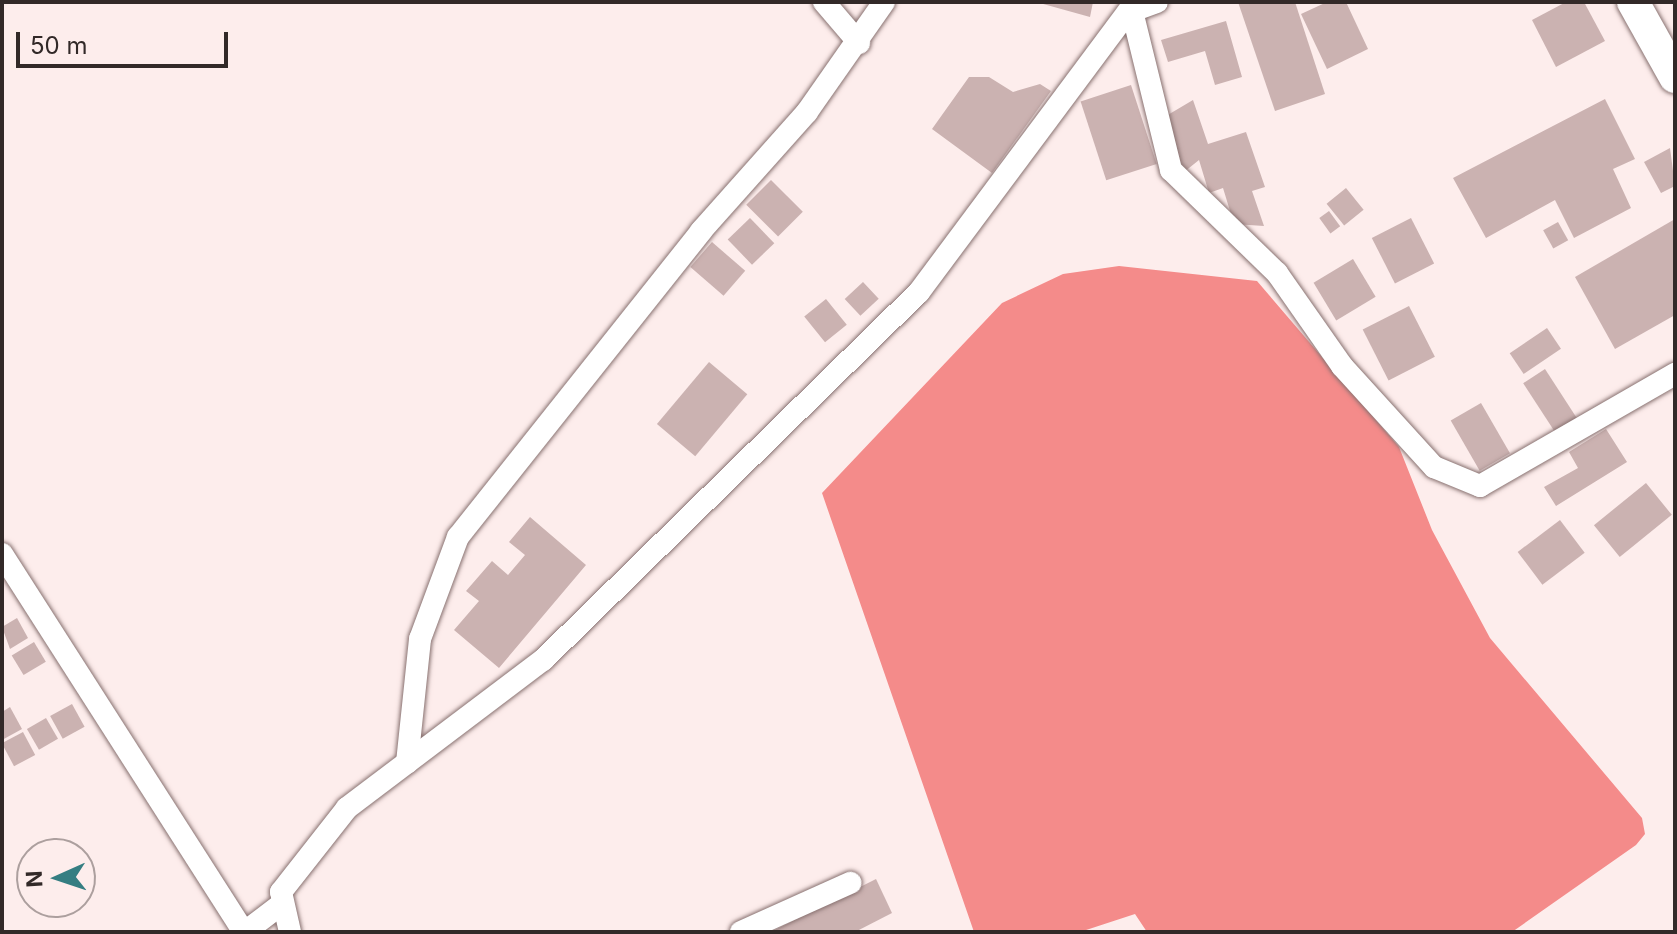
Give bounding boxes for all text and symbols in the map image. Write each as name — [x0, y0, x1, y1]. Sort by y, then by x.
scale bar — [20, 16, 232, 66]
text: 50 m — [30, 31, 88, 60]
north arrow — [16, 838, 96, 918]
text: N — [21, 870, 47, 888]

